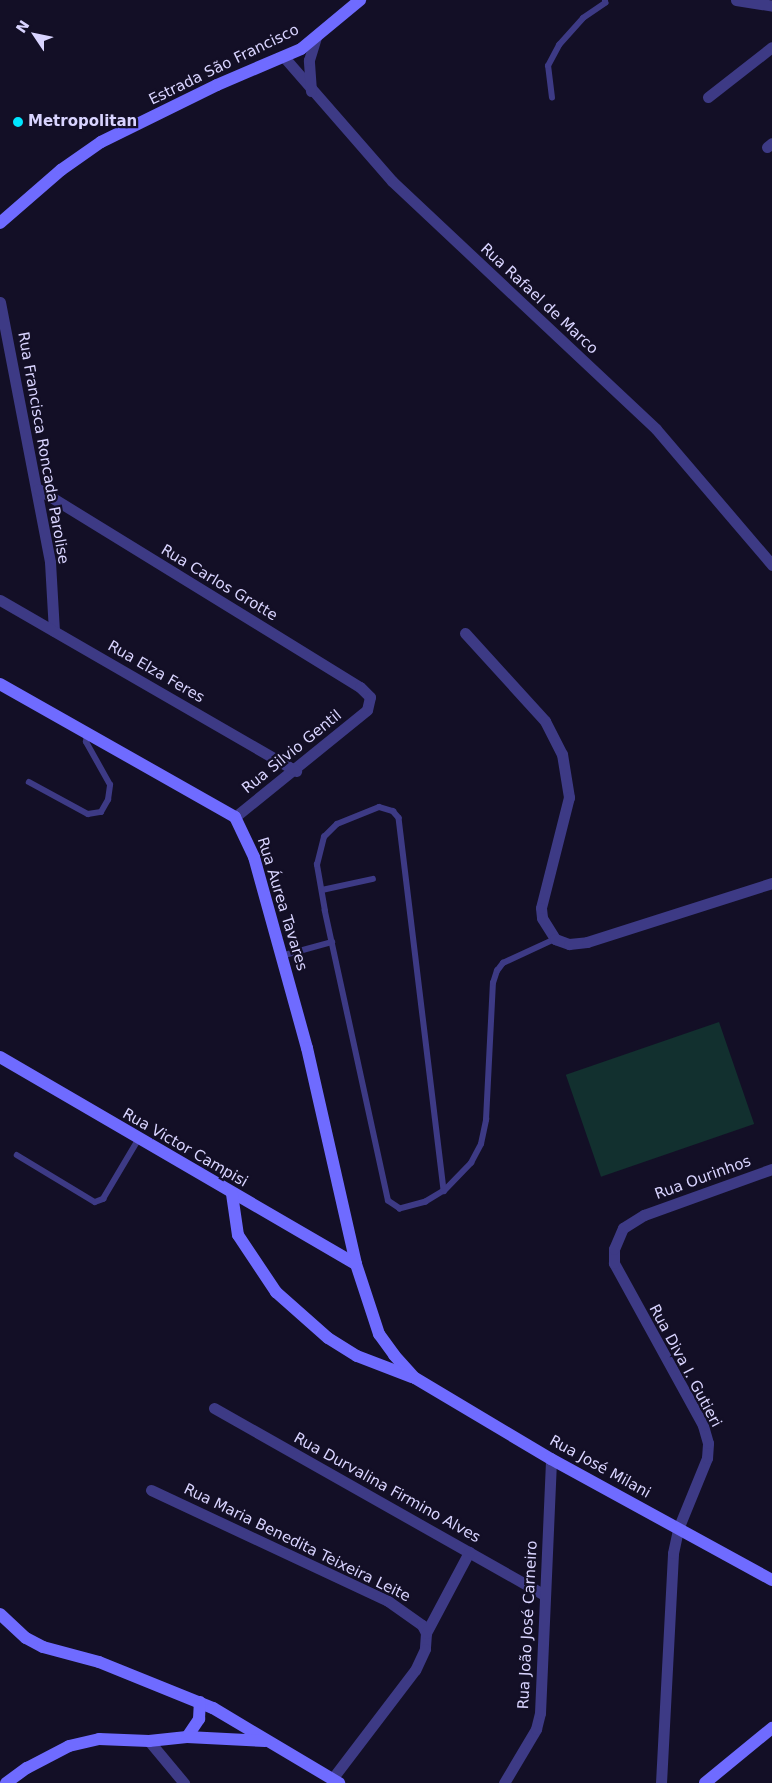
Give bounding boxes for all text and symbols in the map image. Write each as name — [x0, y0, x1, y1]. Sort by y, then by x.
north arrow — [10, 10, 60, 60]
text: N — [13, 17, 32, 36]
street label: Estrada São Francisco — [146, 21, 302, 109]
place label: Metropolitan — [28, 113, 137, 131]
marker: Metropolitan — [12, 116, 24, 128]
street label: Rua Rafael de Marco — [477, 240, 601, 358]
street label: Rua Francisca Roncada Parolise — [14, 331, 72, 565]
street label: Rua Carlos Grotte — [158, 541, 280, 625]
street label: Rua Elza Feres — [104, 637, 208, 707]
street label: Rua Silvio Gentil — [239, 706, 345, 798]
street label: Rua Áurea Tavares — [253, 835, 311, 973]
street label: Rua Victor Campisi — [119, 1105, 251, 1191]
street label: Rua Ourinhos — [653, 1152, 753, 1204]
street label: Rua Diva I. Gutieri — [645, 1302, 725, 1430]
street label: Rua Durvalina Firmino Alves — [291, 1429, 483, 1547]
street label: Rua José Milani — [546, 1432, 654, 1502]
street label: Rua Maria Benedita Teixeira Leite — [181, 1480, 413, 1606]
street label: Rua João José Carneiro — [515, 1540, 541, 1710]

